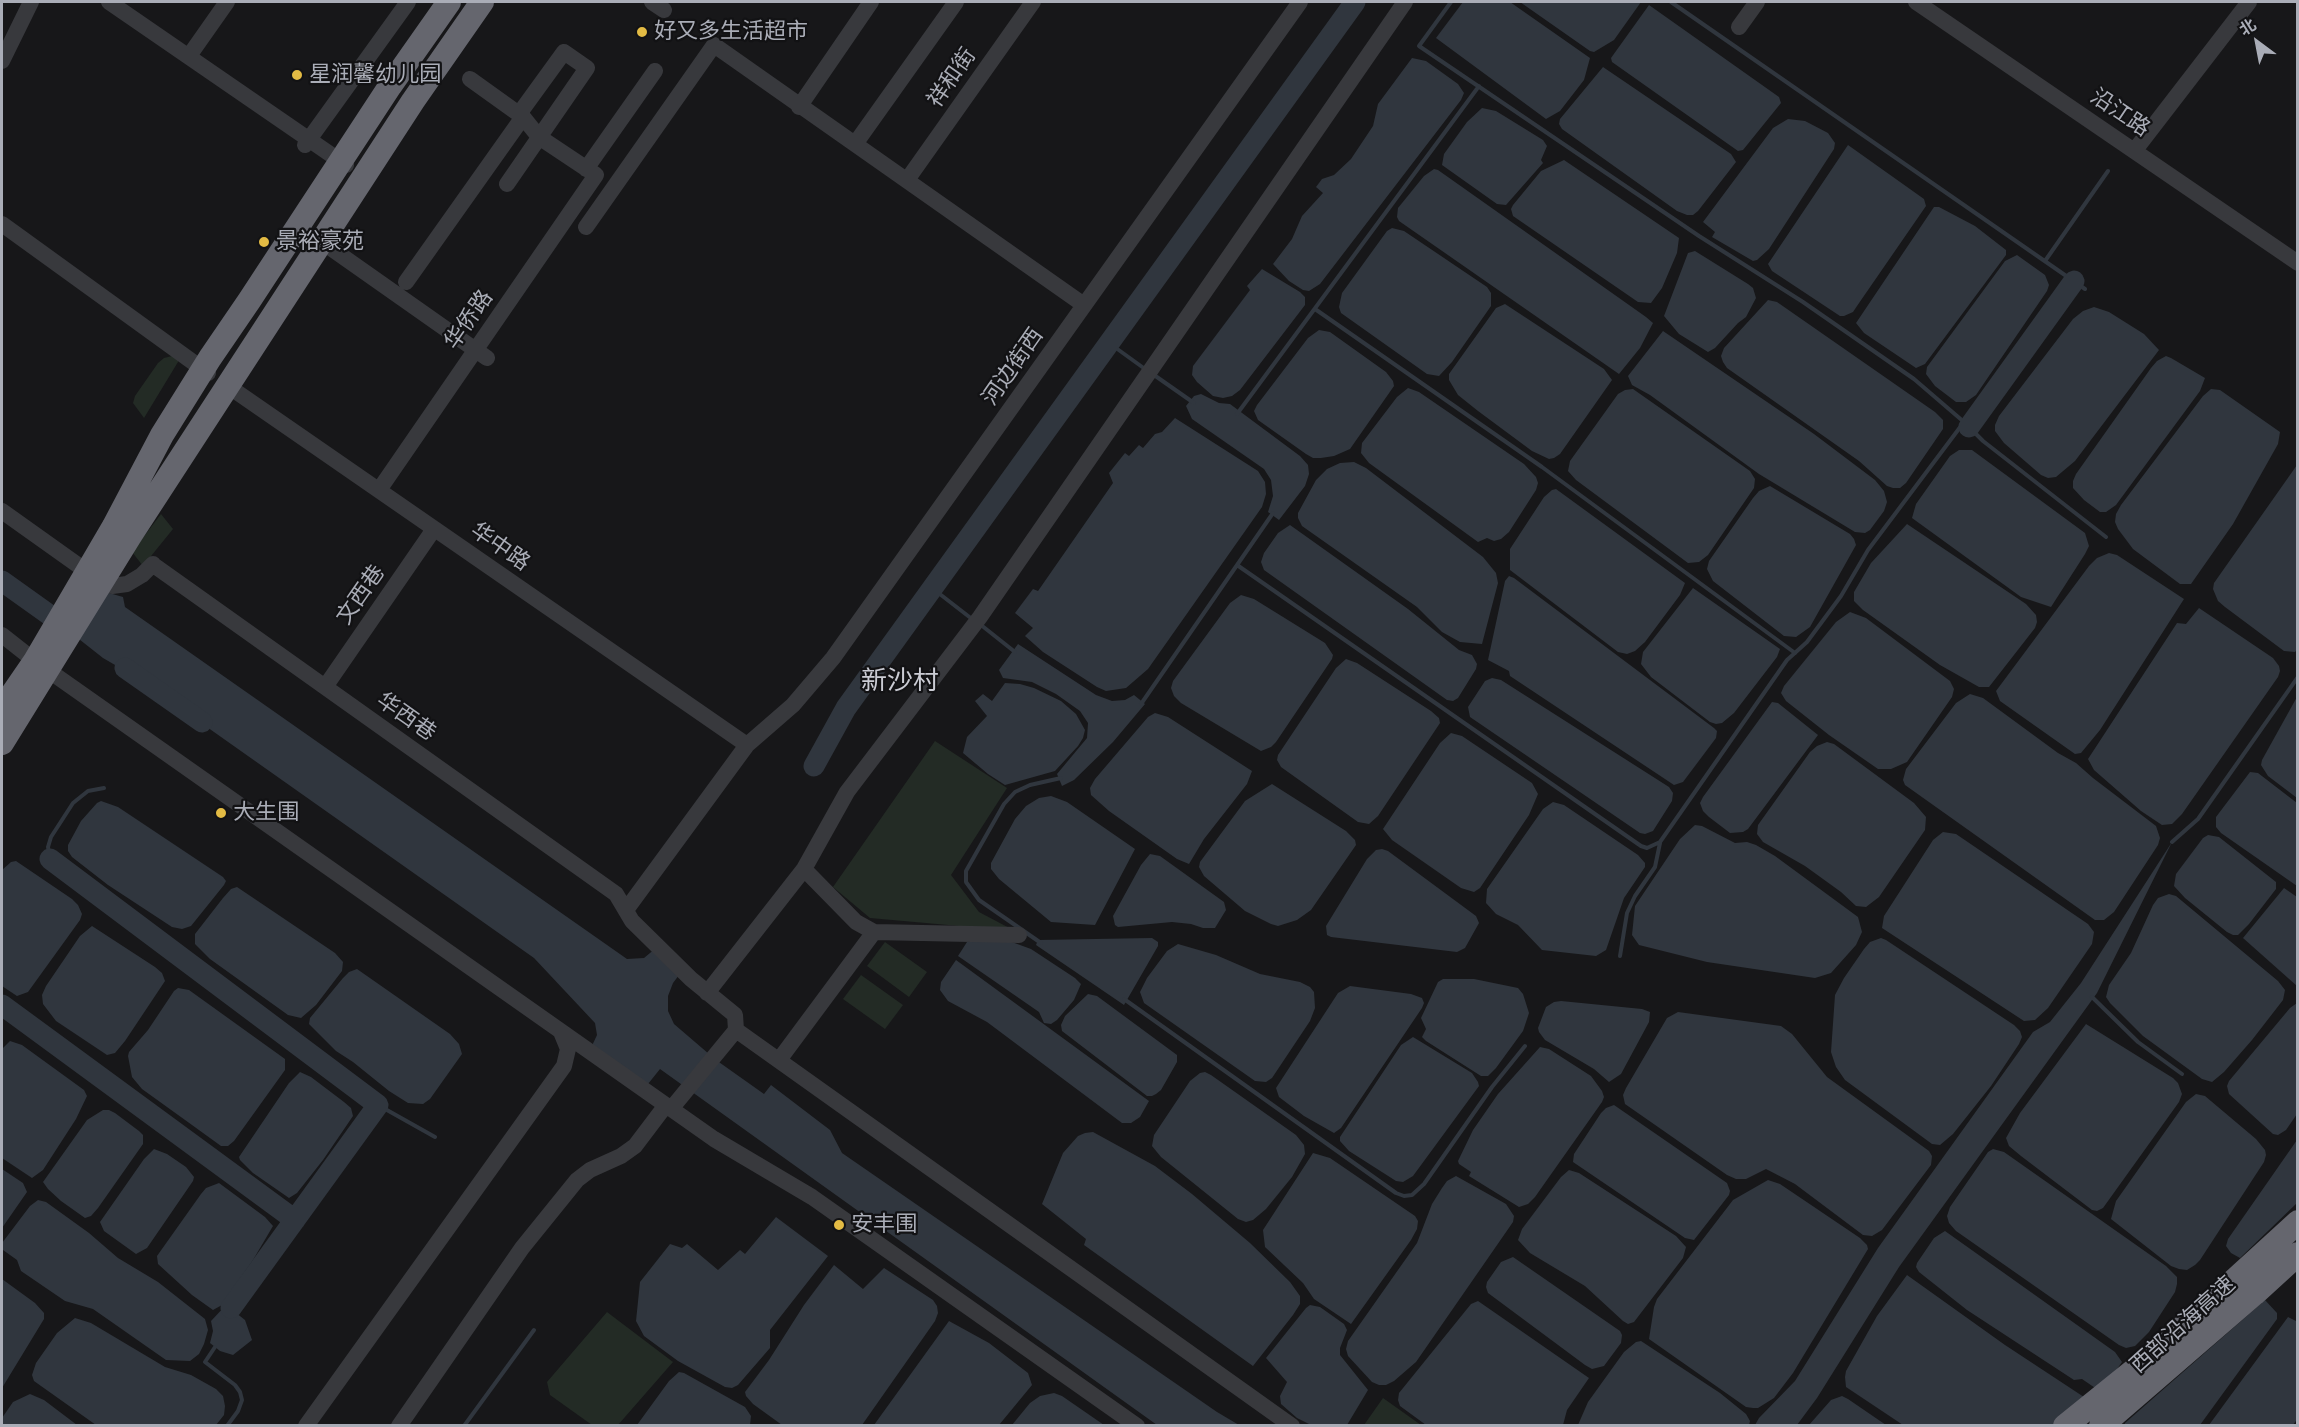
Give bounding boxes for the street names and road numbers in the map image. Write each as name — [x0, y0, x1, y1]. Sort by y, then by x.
street label: 祥和街 — [922, 43, 982, 113]
street label: 沿江路 — [2085, 84, 2155, 142]
street label: 华侨路 — [439, 285, 499, 355]
street label: 河边街西 — [977, 323, 1049, 411]
street label: 华中路 — [465, 517, 535, 577]
street label: 文西巷 — [331, 560, 391, 630]
street label: 华西巷 — [371, 687, 441, 747]
street label: 西部沿海高速 — [2125, 1271, 2241, 1379]

